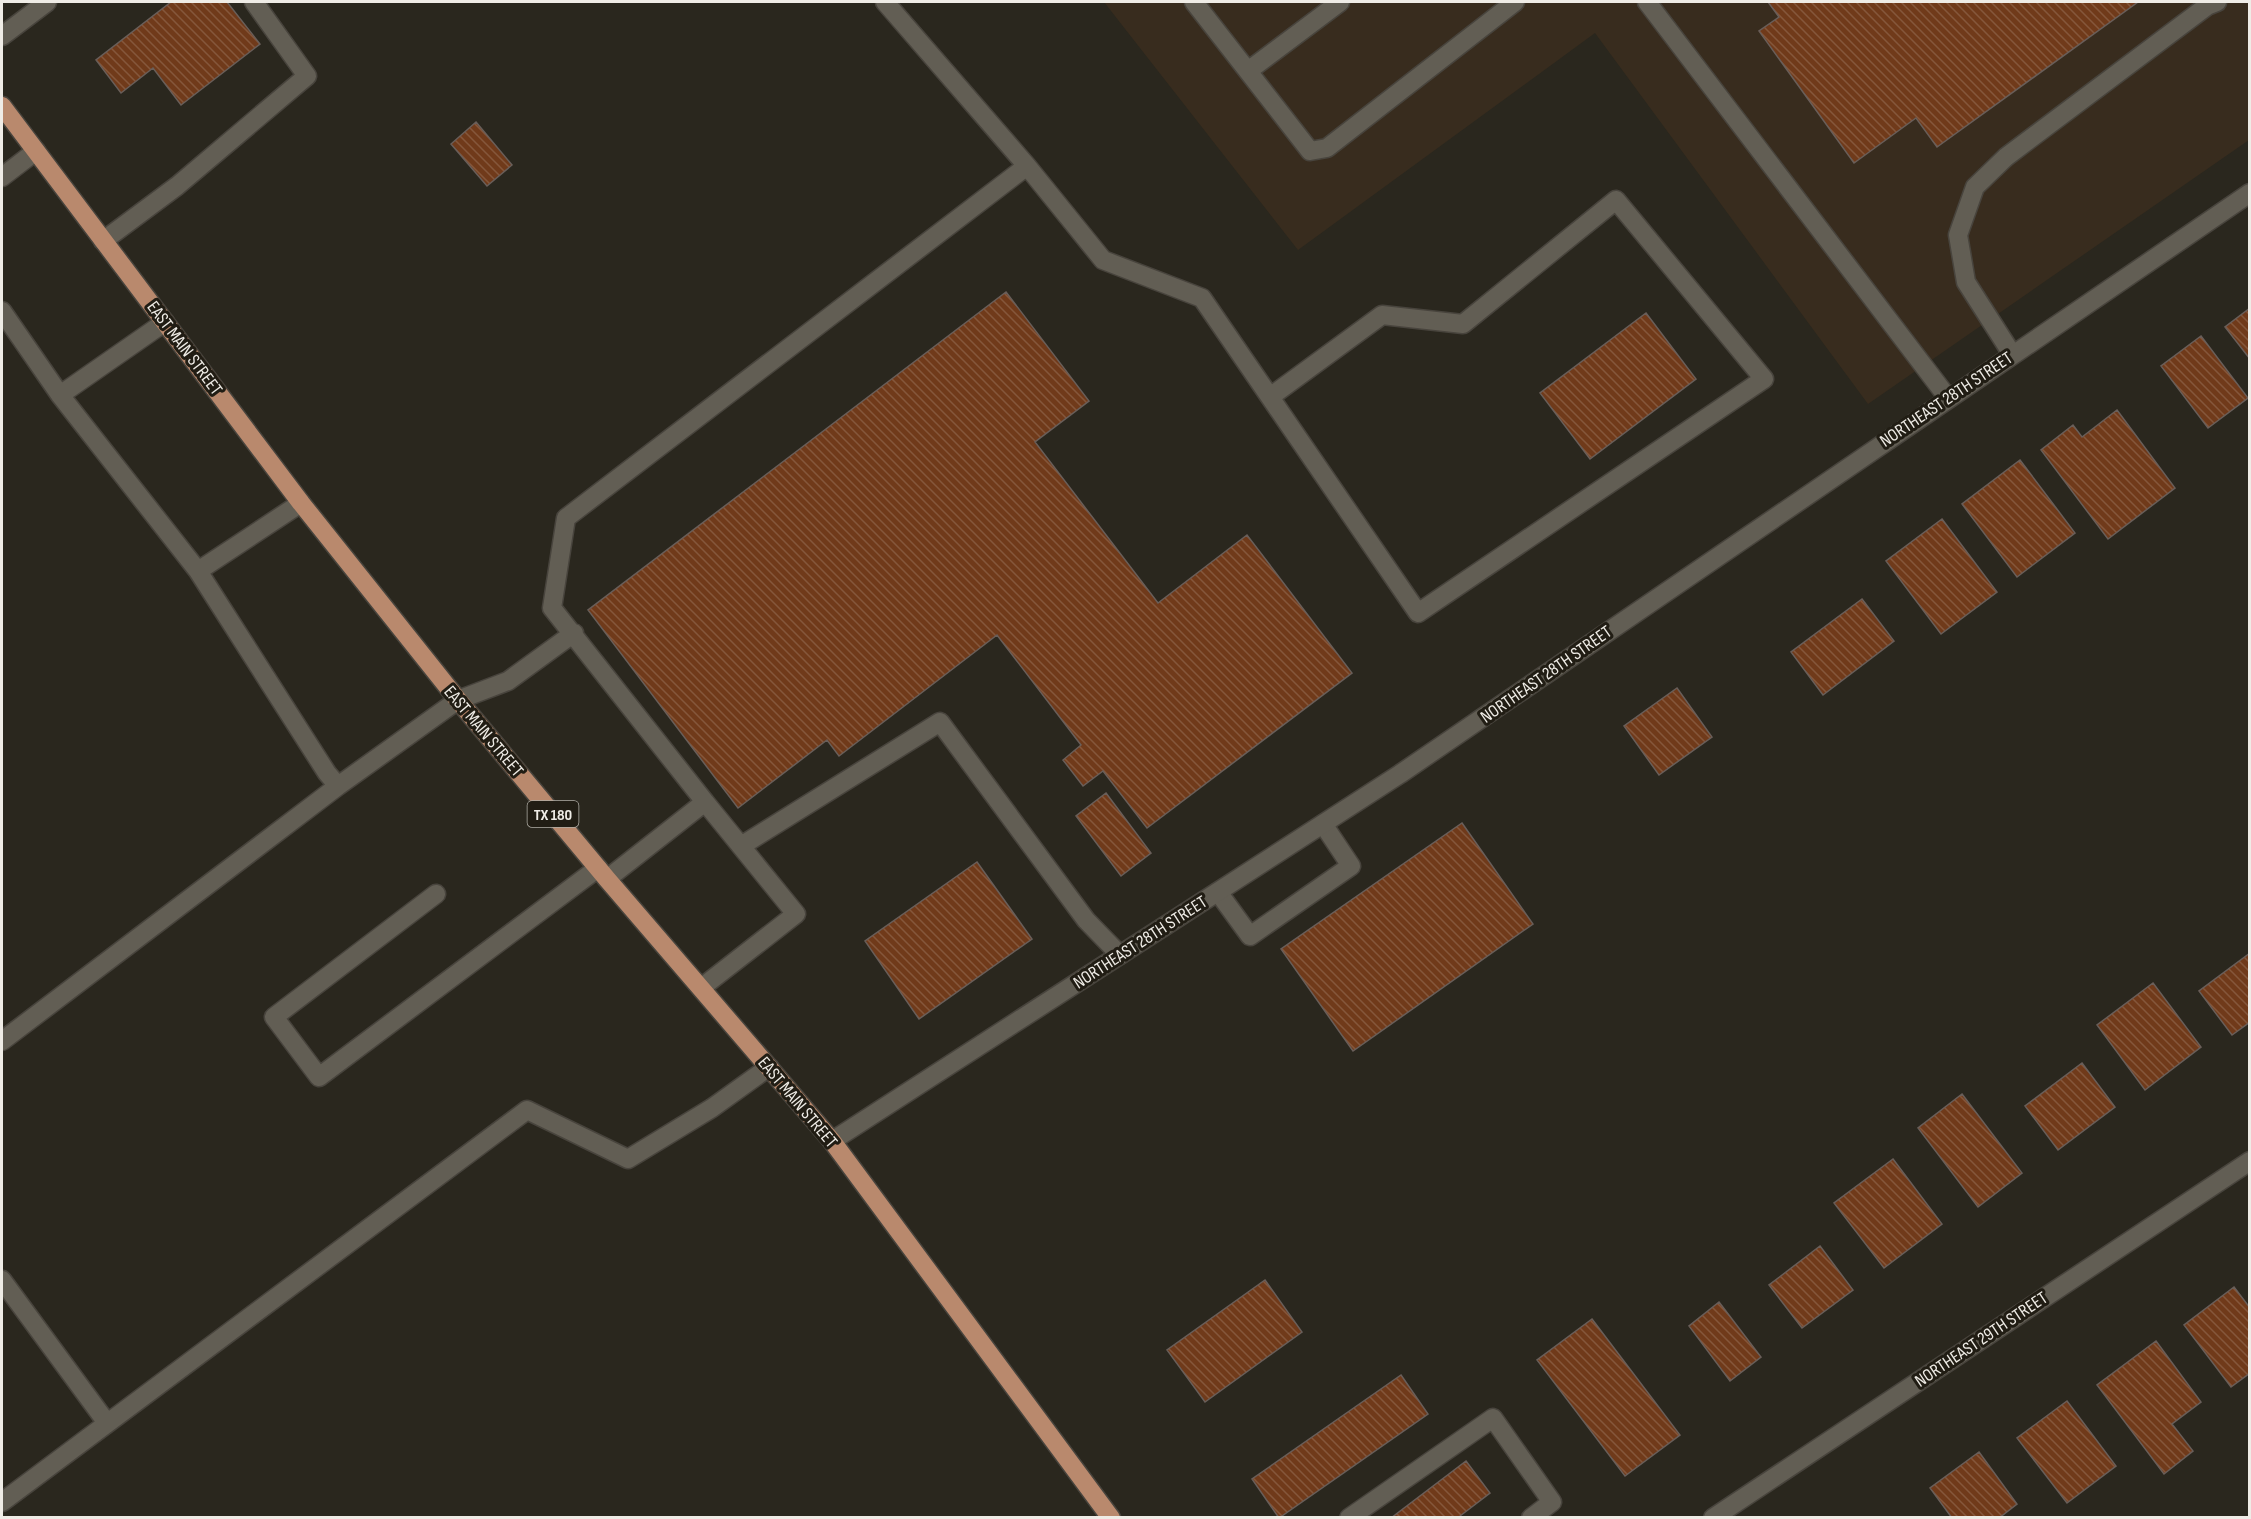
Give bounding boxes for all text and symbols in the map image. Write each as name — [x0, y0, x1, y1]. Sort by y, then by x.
street label: EAST MAIN STREET — [142, 297, 227, 399]
street label: NORTHEAST 28TH STREET — [1876, 347, 2017, 452]
street label: NORTHEAST 28TH STREET — [1477, 621, 1616, 728]
street label: EAST MAIN STREET — [440, 682, 528, 781]
road number: TX 180 — [528, 801, 578, 827]
street label: NORTHEAST 28TH STREET — [1069, 891, 1211, 994]
street label: EAST MAIN STREET — [754, 1053, 842, 1152]
street label: NORTHEAST 29TH STREET — [1911, 1287, 2052, 1392]

